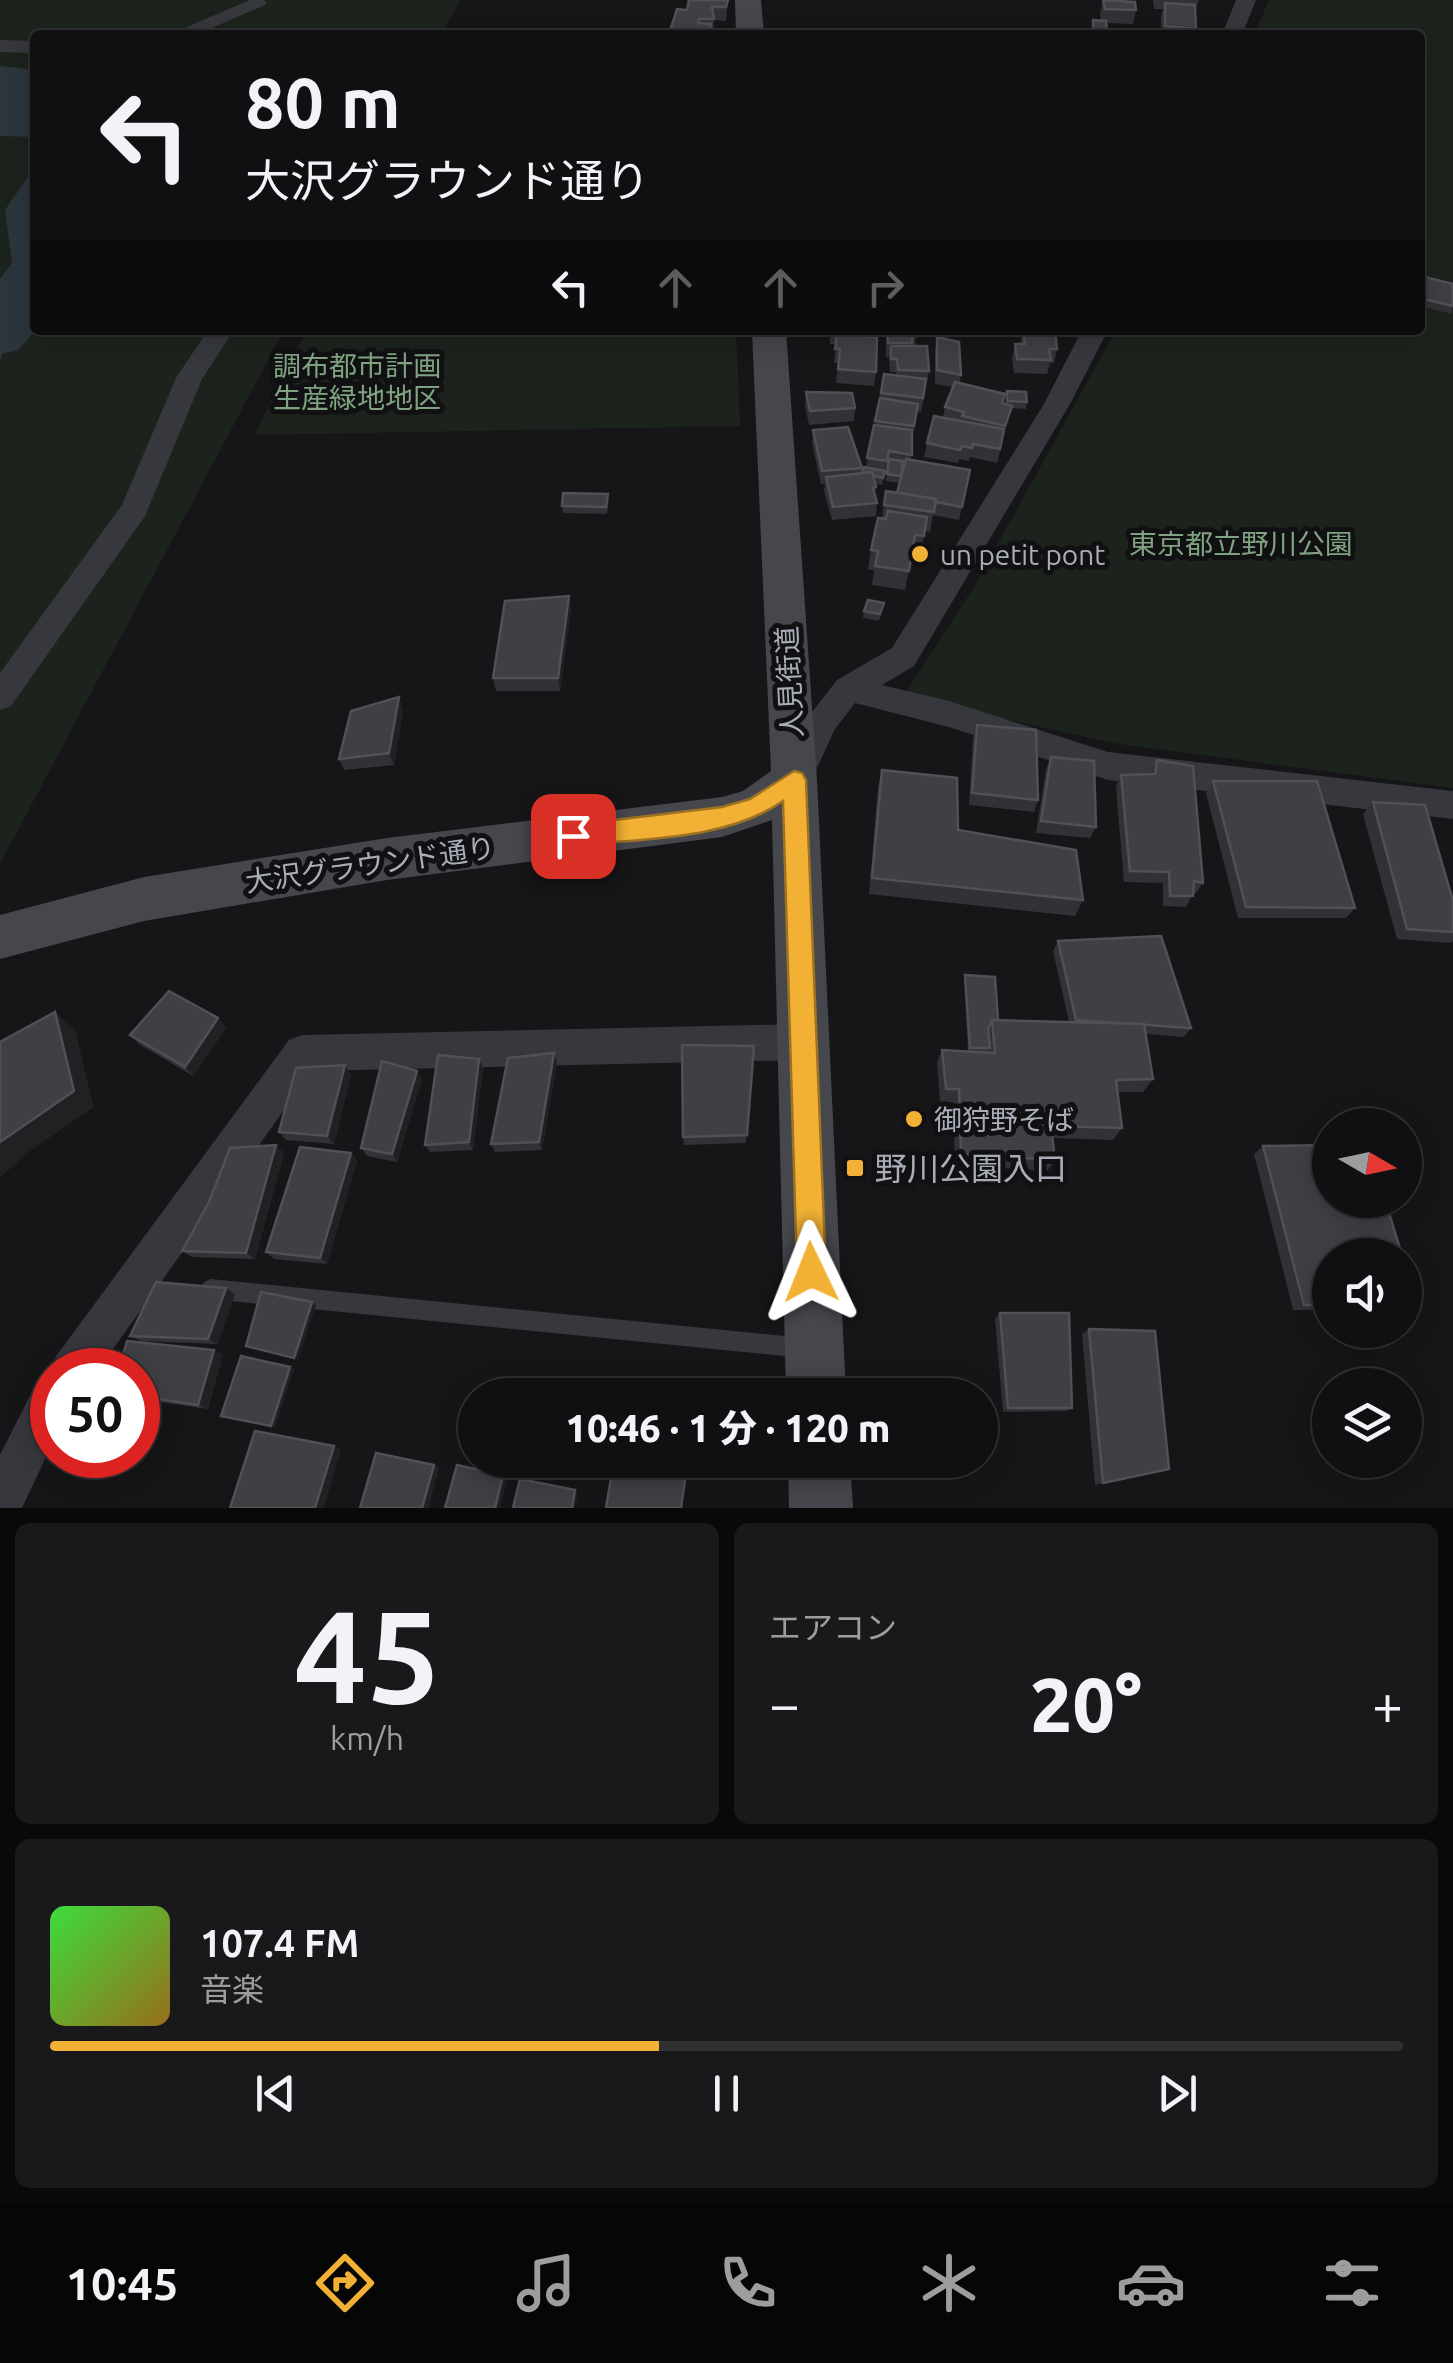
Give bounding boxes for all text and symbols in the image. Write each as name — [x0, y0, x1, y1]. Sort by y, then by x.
text: 80 m — [245, 63, 401, 141]
icon: left — [80, 70, 210, 200]
text: 大沢グラウンド通り — [245, 155, 650, 206]
icon: left — [543, 260, 598, 315]
icon: ahead — [648, 260, 703, 315]
icon: ahead — [753, 260, 808, 315]
icon: right — [858, 260, 913, 315]
park label: 調布都市計画 生産緑地地区 — [273, 350, 441, 413]
park label: 東京都立野川公園 — [1129, 528, 1353, 559]
place label: un petit pont — [940, 539, 1105, 570]
marker: un petit pont — [909, 543, 931, 565]
street label: 人見街道 — [771, 625, 807, 739]
pin — [531, 794, 616, 879]
icon: arrive — [546, 809, 601, 864]
street label: 大沢グラウンド通り — [243, 831, 497, 897]
place label: 御狩野そば — [934, 1104, 1074, 1135]
marker: 御狩野そば — [903, 1108, 925, 1130]
north arrow — [1312, 1108, 1422, 1218]
map controls — [1312, 1108, 1422, 1478]
place label: 野川公園入口 — [875, 1150, 1067, 1186]
marker: 野川公園入口 — [844, 1157, 866, 1179]
position arrow — [759, 1220, 863, 1324]
button: sound — [1312, 1238, 1422, 1348]
speed limit sign: 50 — [30, 1348, 160, 1478]
button: layers — [1312, 1368, 1422, 1478]
text: 10:46 · 1 分 · 120 m — [566, 1407, 890, 1449]
text: 45 — [294, 1582, 440, 1728]
text: エアコン — [769, 1609, 897, 1645]
text: 20° — [1030, 1662, 1142, 1746]
text: − — [769, 1673, 800, 1734]
text: + — [1372, 1673, 1403, 1734]
text: km/h — [330, 1720, 404, 1756]
text: 107.4 FM — [200, 1922, 359, 1964]
text: 音楽 — [200, 1971, 264, 2007]
icon: previous — [248, 2066, 303, 2121]
icon: pause — [699, 2066, 754, 2121]
icon: next — [1150, 2066, 1205, 2121]
icon: directions — [310, 2248, 380, 2318]
icon: music — [511, 2248, 581, 2318]
icon: phone — [713, 2248, 783, 2318]
icon: climate — [914, 2248, 984, 2318]
icon: car — [1116, 2248, 1186, 2318]
icon: filters — [1317, 2248, 1387, 2318]
text: 10:45 — [66, 2258, 178, 2309]

